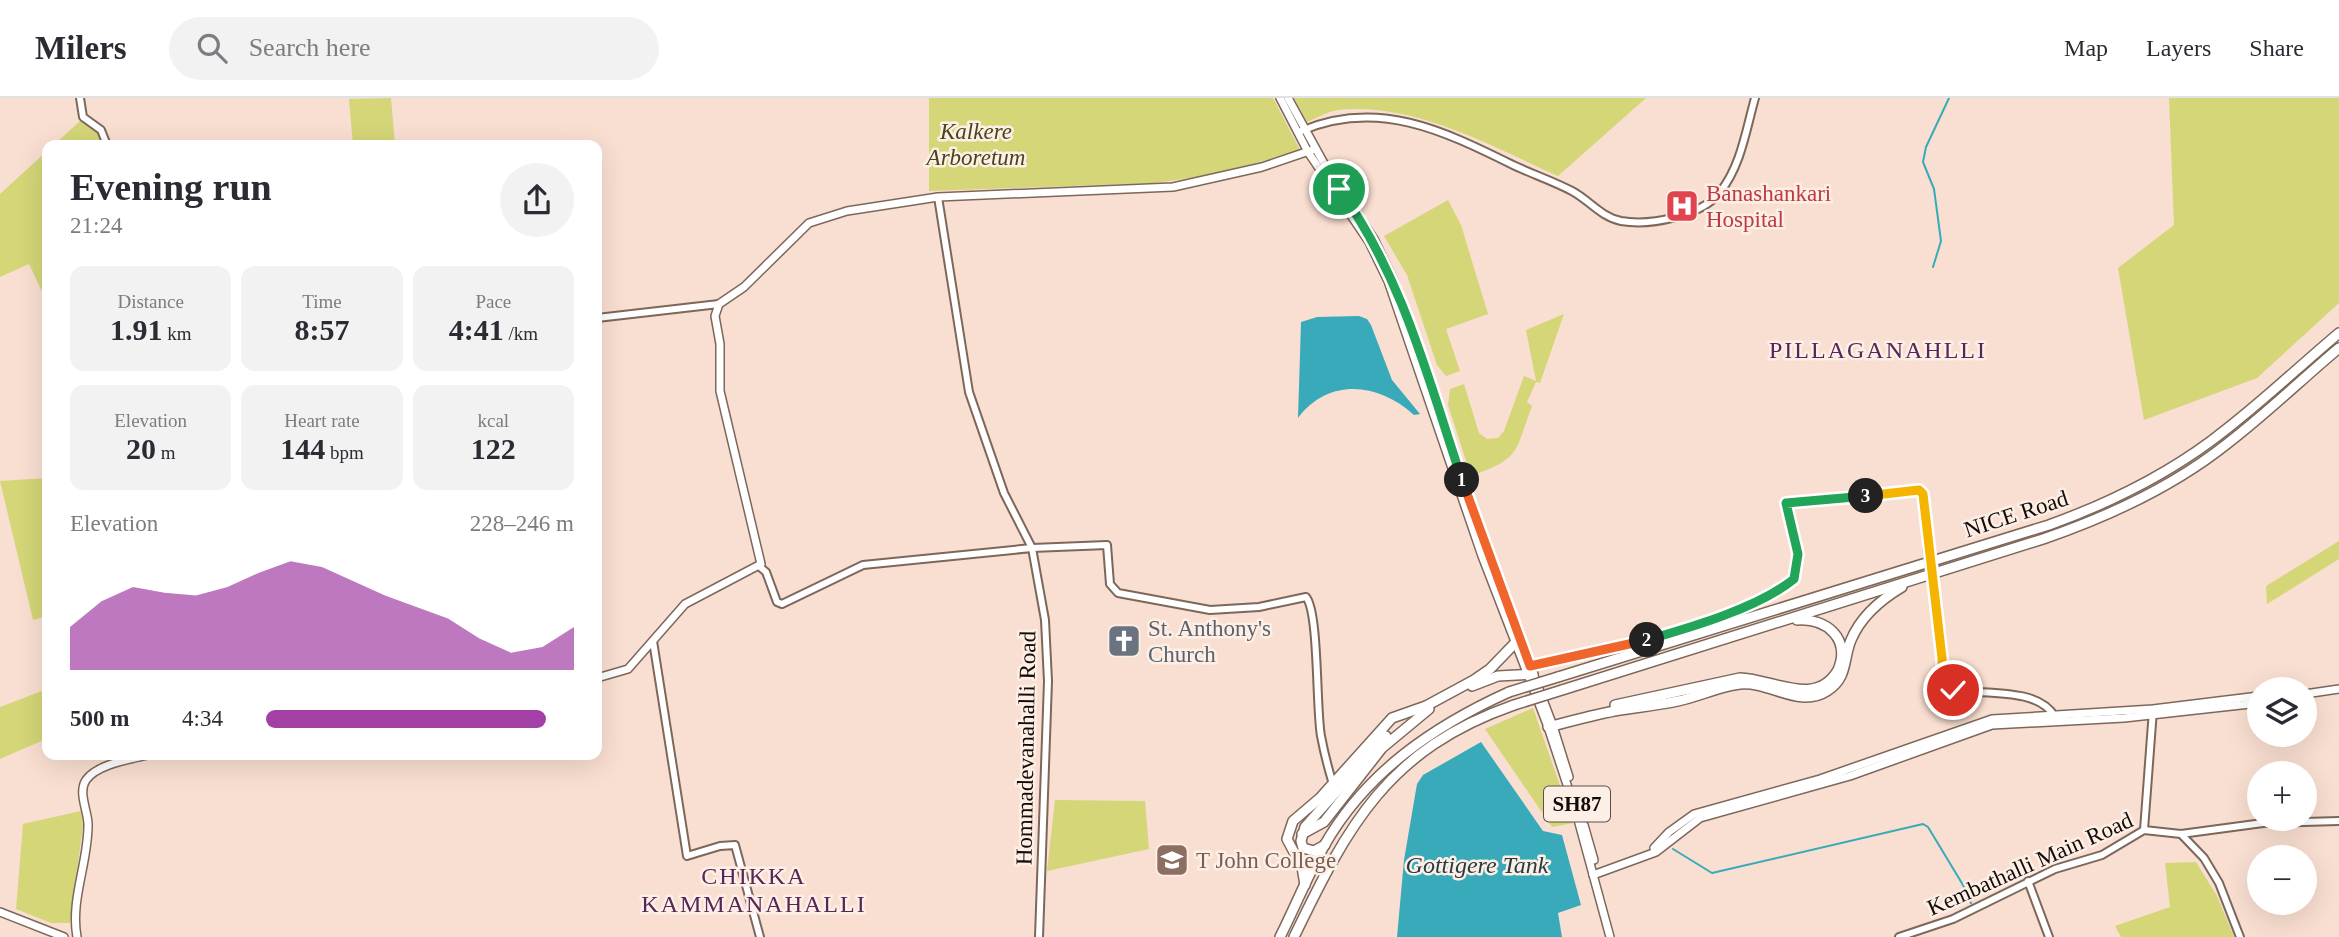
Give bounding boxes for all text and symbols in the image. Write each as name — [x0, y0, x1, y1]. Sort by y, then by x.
search box — [169, 17, 659, 80]
icon: search — [193, 29, 231, 67]
text: Milers — [35, 30, 127, 66]
text: Search here — [249, 33, 371, 62]
text: Map — [2064, 35, 2108, 61]
text: Layers — [2146, 35, 2211, 61]
text: Share — [2249, 35, 2304, 61]
park label: Kalkere Arboretum — [925, 119, 1025, 170]
pin — [1309, 159, 1369, 219]
button: share — [500, 163, 574, 237]
text: Evening run — [70, 166, 272, 208]
icon: arrive — [1320, 170, 1358, 208]
place label: Banashankari Hospital — [1706, 181, 1831, 232]
hospital icon: Banashankari Hospital — [1663, 187, 1701, 225]
text: 21:24 — [70, 213, 122, 238]
text: Distance — [117, 291, 184, 312]
text: Time — [302, 291, 342, 312]
text: Pace — [475, 291, 511, 312]
text: 1.91 — [110, 313, 162, 346]
text: 8:57 — [294, 313, 349, 346]
text: 4:41 — [449, 313, 504, 346]
text: km — [162, 323, 191, 344]
text: /km — [504, 323, 538, 344]
district label: PILLAGANAHLLI — [1769, 337, 1987, 363]
text: Elevation — [114, 410, 187, 431]
text: Heart rate — [284, 410, 360, 431]
text: kcal — [477, 410, 509, 431]
text: 20 — [126, 432, 156, 465]
text: 144 — [280, 432, 325, 465]
text: 122 — [471, 432, 516, 465]
text: m — [156, 442, 175, 463]
text: bpm — [325, 442, 364, 463]
pin: 1 — [1444, 462, 1480, 498]
text: 1 — [1457, 469, 1466, 490]
pin: 3 — [1848, 478, 1884, 514]
text: 3 — [1861, 485, 1870, 506]
street label: NICE Road — [1961, 485, 2072, 543]
text: Elevation — [70, 511, 158, 536]
text: 228–246 m — [470, 511, 574, 536]
place label: St. Anthony's Church — [1148, 616, 1271, 667]
church icon: St. Anthony's Church — [1105, 622, 1143, 660]
pin: 2 — [1630, 622, 1664, 658]
text: 2 — [1642, 629, 1651, 650]
street label: Hommadevanahalli Road — [1011, 630, 1041, 865]
pin — [1923, 660, 1983, 720]
icon: check — [1934, 671, 1972, 709]
map controls — [2247, 677, 2317, 915]
button: layers — [2247, 677, 2317, 747]
text: 500 m — [70, 706, 129, 731]
text: 4:34 — [182, 706, 223, 731]
button: + — [2247, 761, 2317, 831]
road number: SH87 — [1544, 786, 1610, 822]
street label: Kembathalli Main Road — [1923, 807, 2137, 921]
school or university icon: T John College — [1153, 841, 1191, 879]
button: − — [2247, 845, 2317, 915]
place label: T John College — [1196, 848, 1336, 873]
water label: Gottigere Tank — [1406, 852, 1549, 878]
district label: CHIKKA KAMMANAHALLI — [641, 863, 867, 917]

